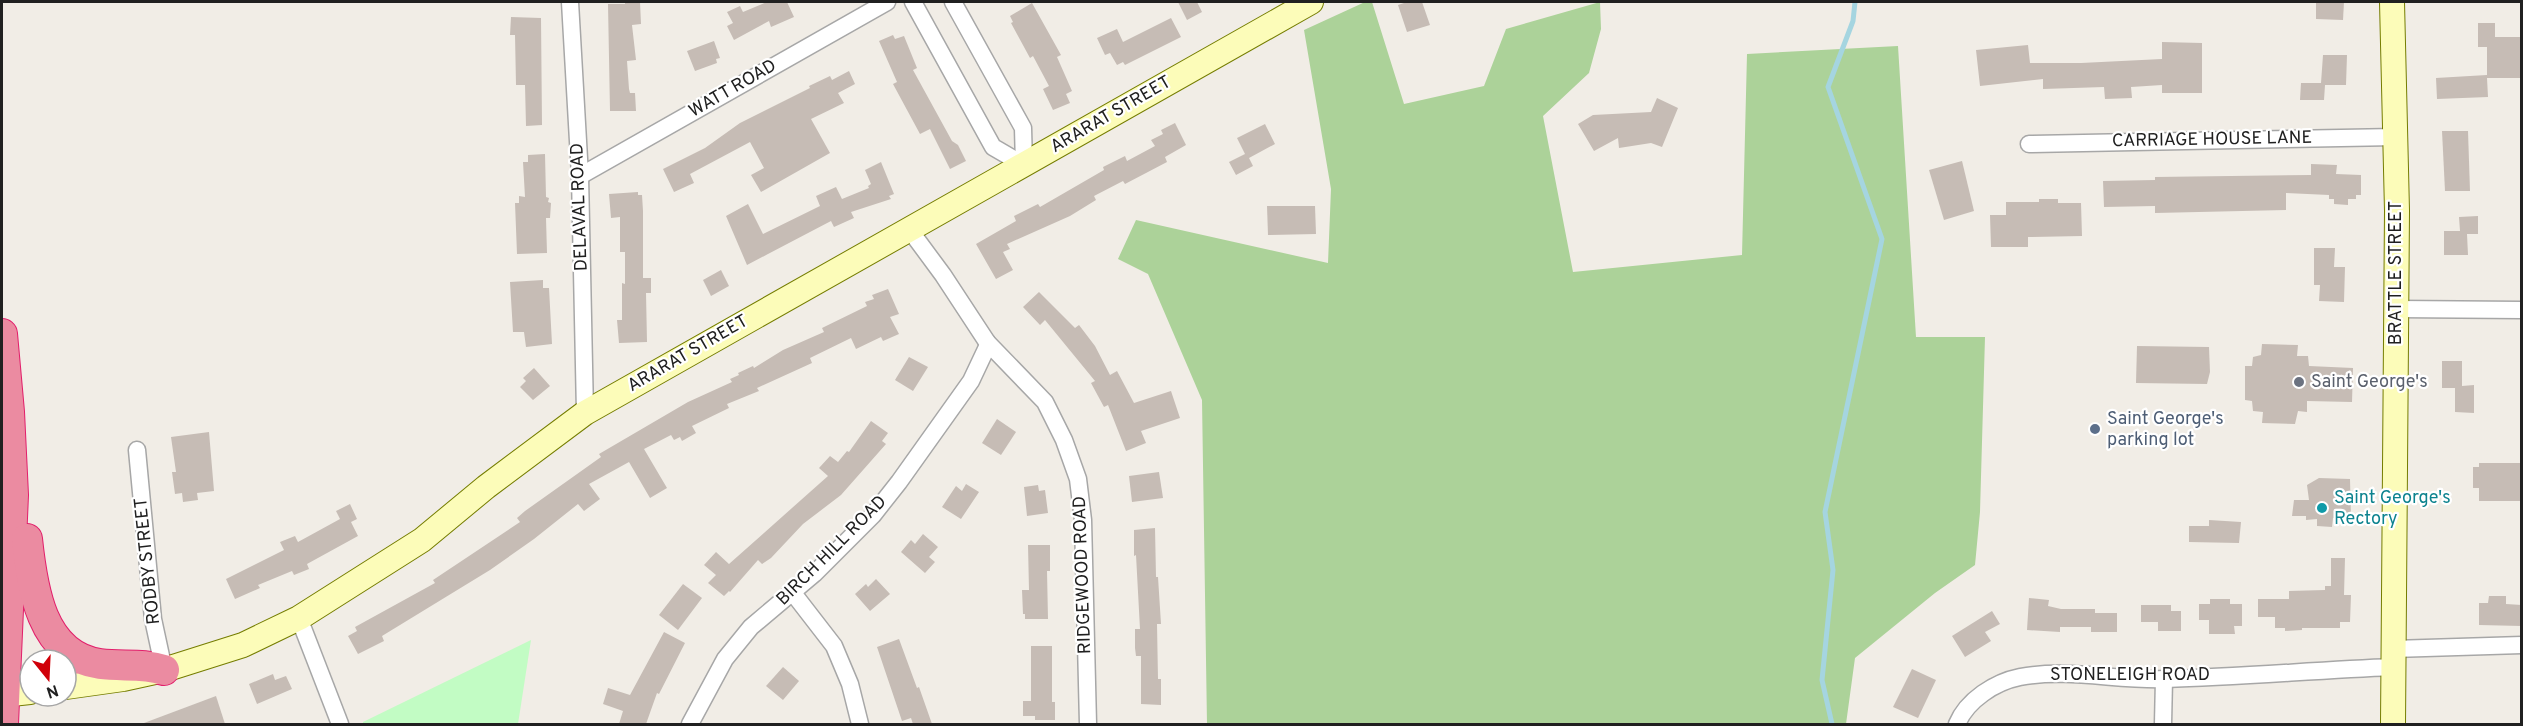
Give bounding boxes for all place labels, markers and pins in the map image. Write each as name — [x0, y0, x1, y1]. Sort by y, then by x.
place label: Saint George's — [2311, 371, 2428, 394]
marker: Saint George's — [2292, 375, 2306, 389]
place label: Saint George's parking lot — [2107, 408, 2224, 452]
marker: Saint George's parking lot — [2088, 422, 2102, 436]
place label: Saint George's Rectory — [2334, 487, 2451, 531]
marker: Saint George's Rectory — [2315, 501, 2329, 515]

